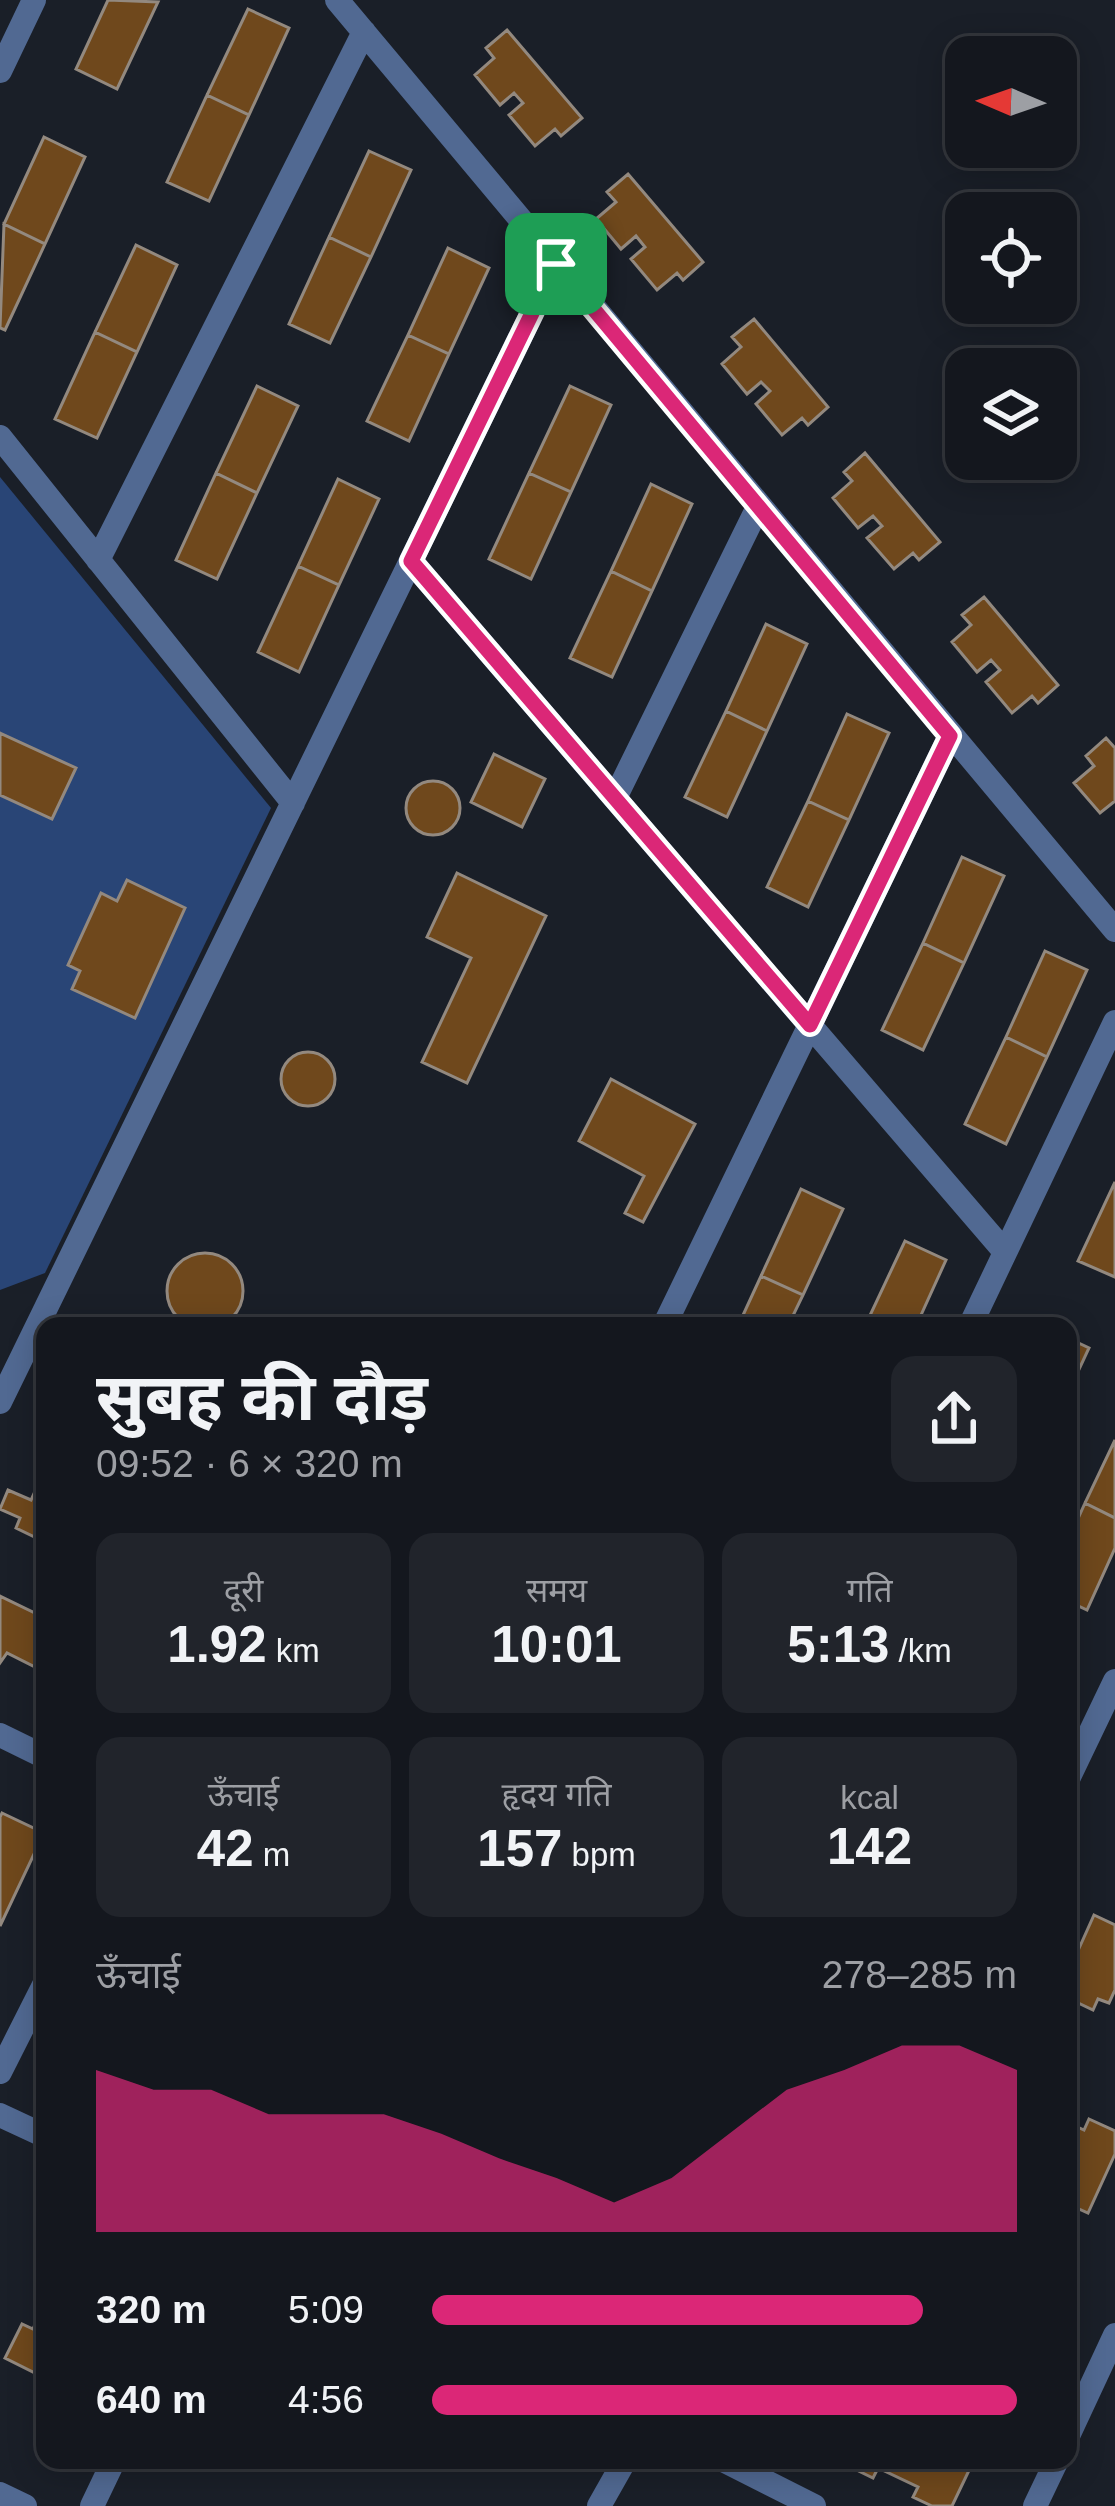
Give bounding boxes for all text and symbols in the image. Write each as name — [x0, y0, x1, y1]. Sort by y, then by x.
north arrow — [945, 36, 1077, 168]
map controls — [945, 36, 1077, 480]
button: locate — [945, 192, 1077, 324]
pin — [505, 213, 607, 315]
icon: arrive — [523, 231, 589, 297]
button: layers — [945, 348, 1077, 480]
button: share — [891, 1356, 1017, 1482]
text: सुबह की दौड़ — [96, 1360, 428, 1434]
text: 09:52 · 6 × 320 m — [96, 1442, 403, 1485]
text: दूरी — [224, 1572, 263, 1609]
text: समय — [526, 1572, 587, 1609]
text: गति — [847, 1572, 892, 1609]
text: 1.92 — [167, 1616, 267, 1673]
text: 10:01 — [491, 1616, 622, 1673]
text: 5:13 — [787, 1616, 889, 1673]
text: km — [267, 1632, 320, 1669]
text: /km — [889, 1632, 952, 1669]
text: ऊँचाई — [208, 1776, 279, 1813]
text: हृदय गति — [502, 1776, 611, 1813]
text: kcal — [840, 1779, 899, 1816]
text: 142 — [827, 1818, 912, 1875]
text: 42 — [197, 1820, 254, 1877]
text: 157 — [477, 1820, 562, 1877]
text: m — [254, 1836, 290, 1873]
text: bpm — [562, 1836, 636, 1873]
text: ऊँचाई — [96, 1953, 181, 1996]
text: 278–285 m — [822, 1953, 1017, 1996]
text: 320 m — [96, 2288, 207, 2331]
text: 5:09 — [288, 2288, 364, 2331]
text: 640 m — [96, 2378, 207, 2421]
text: 4:56 — [288, 2378, 364, 2421]

